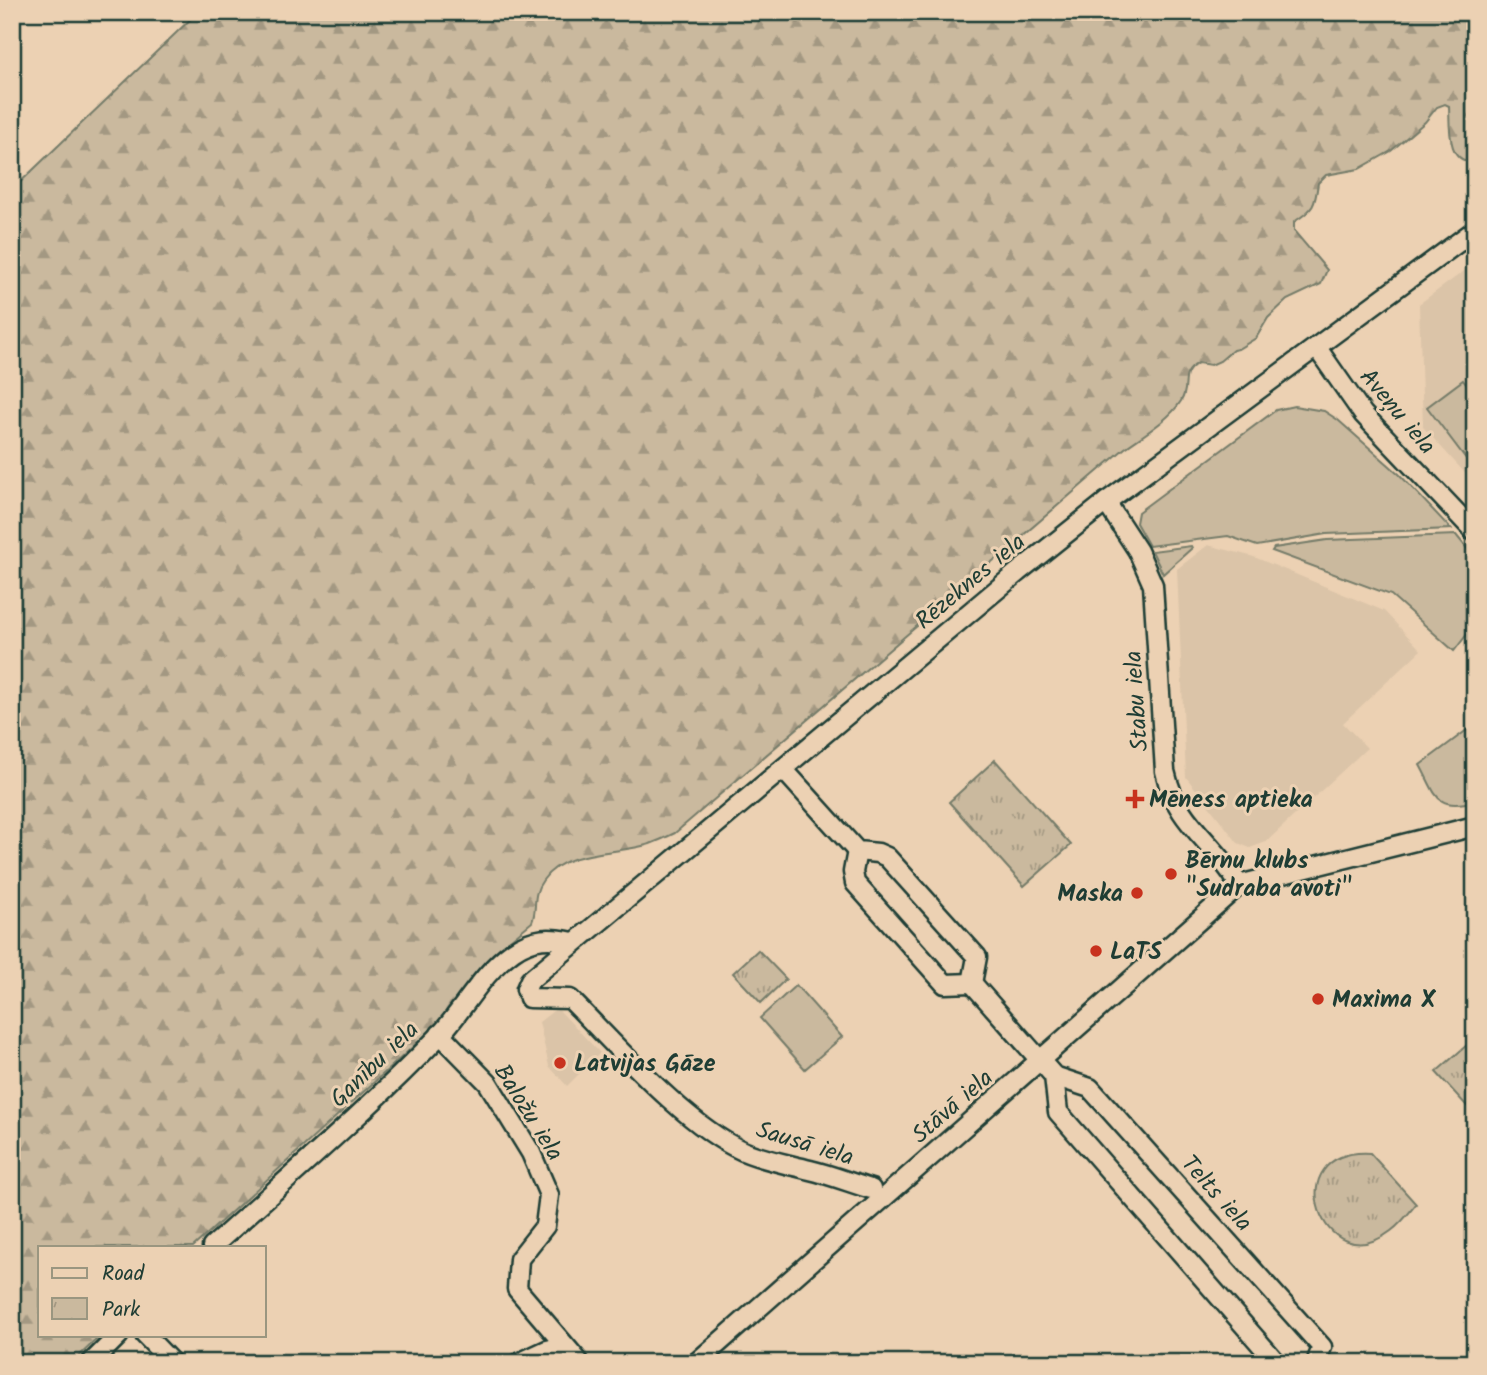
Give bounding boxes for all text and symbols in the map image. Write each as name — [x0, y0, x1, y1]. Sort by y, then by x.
street label: Aveņu iela — [1349, 360, 1445, 464]
street label: Rēzeknes iela — [907, 524, 1035, 640]
street label: Stabu iela — [1115, 649, 1160, 752]
place label: Mēness aptieka — [1149, 781, 1313, 820]
marker: Mēness aptieka — [1127, 791, 1143, 807]
place label: Bērnu klubs "Sudraba avoti" — [1185, 842, 1352, 909]
marker: Bērnu klubs "Sudraba avoti" — [1163, 866, 1179, 882]
place label: Maska — [1057, 875, 1123, 914]
marker: Maska — [1129, 885, 1145, 901]
place label: LaTS — [1110, 933, 1162, 972]
marker: LaTS — [1088, 943, 1104, 959]
place label: Maxima X — [1332, 981, 1436, 1020]
marker: Maxima X — [1310, 991, 1326, 1007]
street label: Ganību iela — [321, 1012, 429, 1118]
place label: Latvijas Gāze — [574, 1045, 716, 1084]
marker: Latvijas Gāze — [552, 1055, 568, 1071]
street label: Baložu iela — [482, 1056, 573, 1169]
street label: Stāvā iela — [903, 1060, 1003, 1154]
street label: Sausā iela — [751, 1111, 858, 1178]
street label: Telts iela — [1171, 1147, 1261, 1241]
legend — [38, 1246, 266, 1336]
text: Road — [102, 1258, 145, 1291]
text: Park — [102, 1294, 140, 1327]

